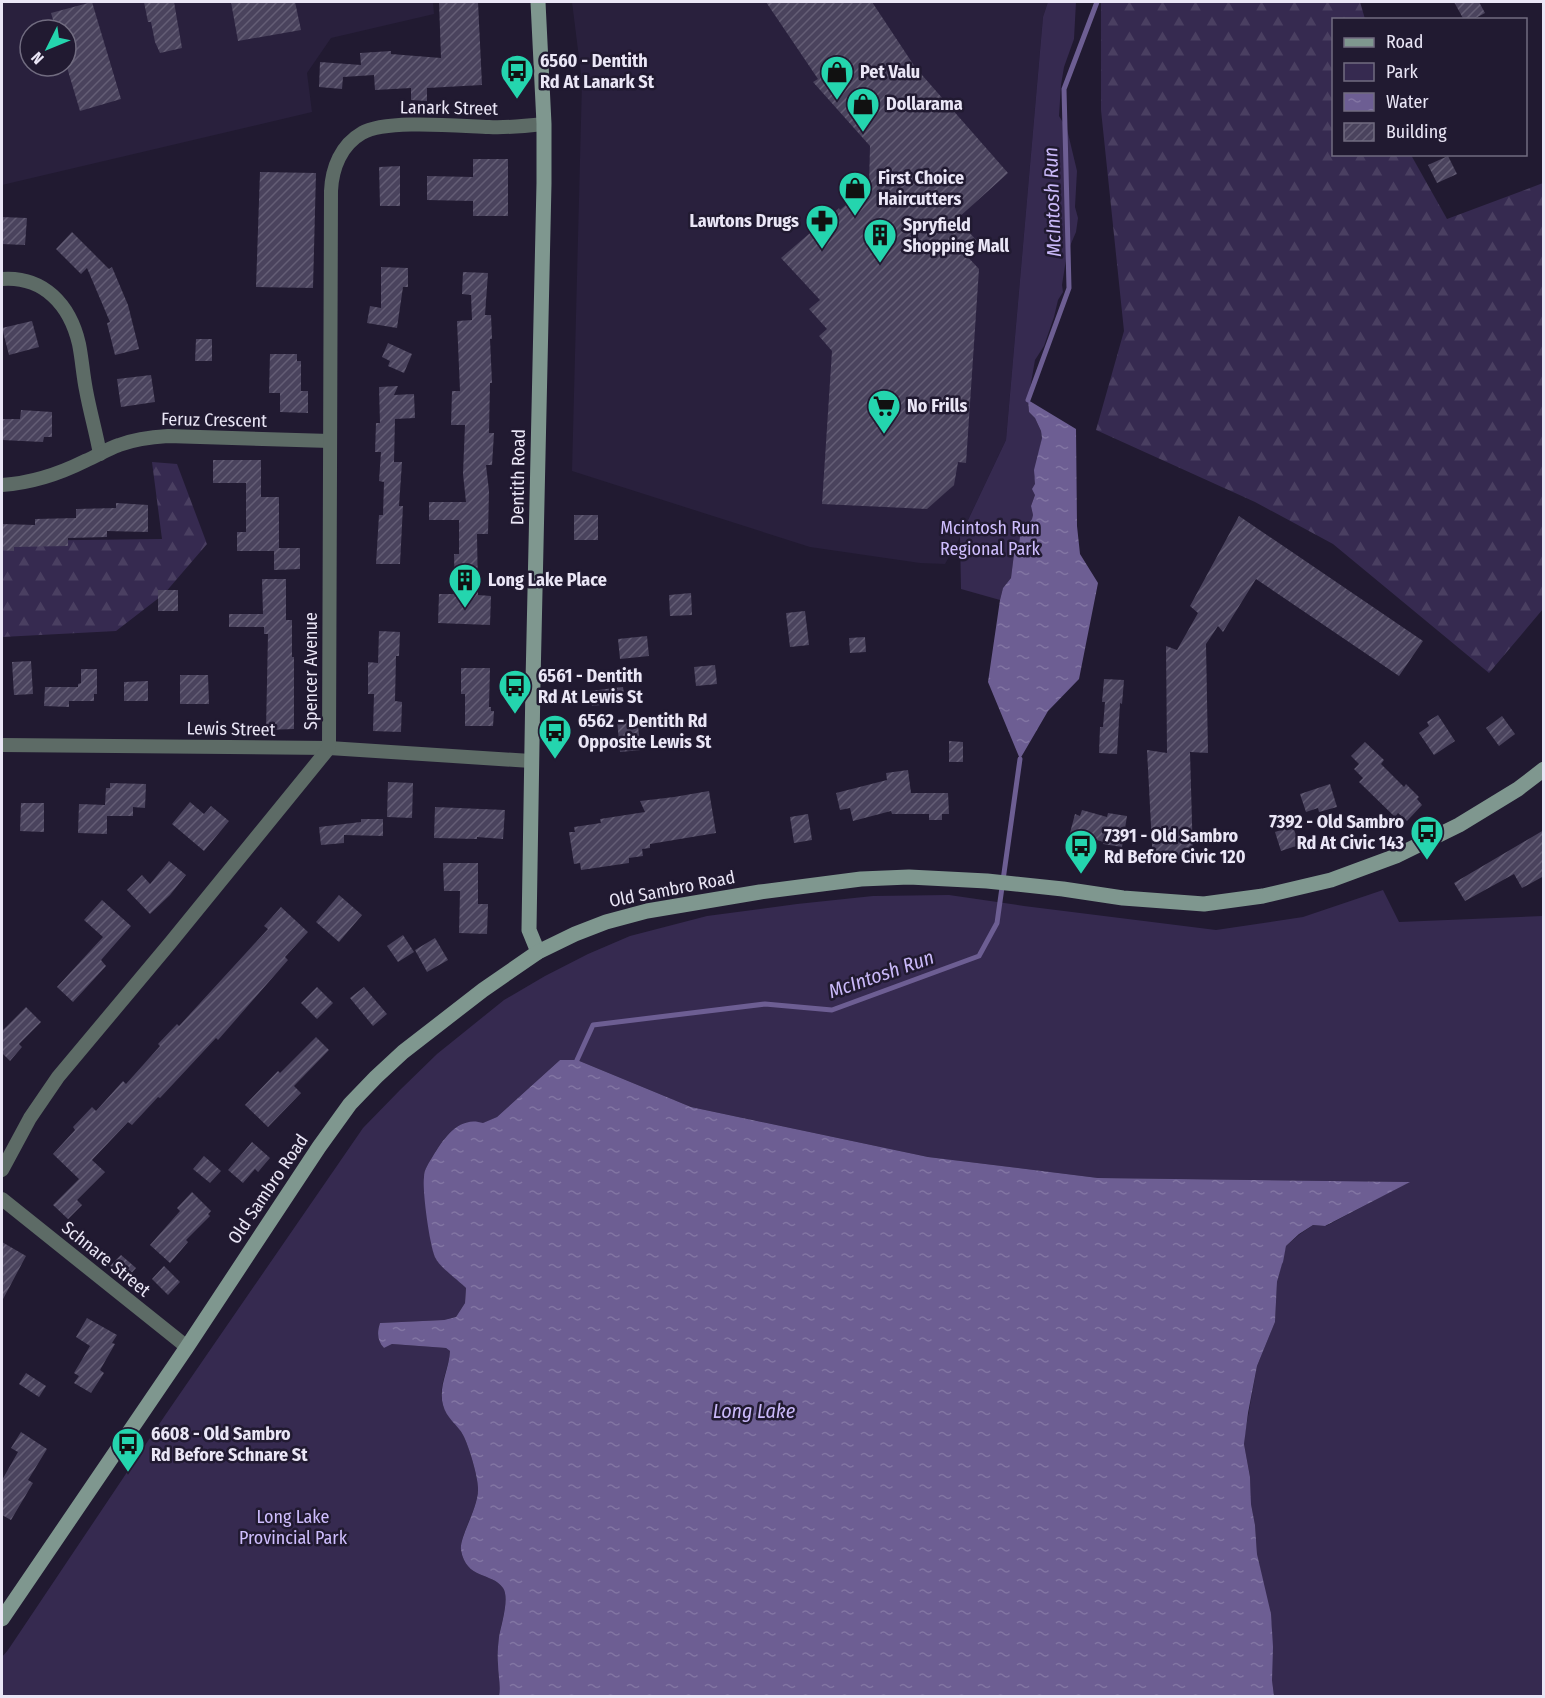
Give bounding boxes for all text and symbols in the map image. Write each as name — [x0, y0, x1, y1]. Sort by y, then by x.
north arrow — [18, 18, 78, 78]
legend — [1332, 18, 1527, 156]
text: Road — [1386, 31, 1423, 53]
text: N — [27, 48, 48, 68]
place label: 6560 - Dentith Rd At Lanark St — [540, 50, 655, 93]
bus stop icon: 6560 - Dentith Rd At Lanark St — [499, 53, 535, 100]
shop icon: Pet Valu — [819, 54, 855, 101]
place label: Pet Valu — [860, 61, 920, 83]
text: Park — [1386, 61, 1419, 83]
shop icon: Dollarama — [845, 86, 881, 133]
text: Water — [1386, 91, 1429, 113]
place label: Dollarama — [886, 93, 963, 115]
street label: Lanark Street — [400, 96, 498, 120]
text: Building — [1386, 121, 1447, 143]
water label: McIntosh Run — [1038, 147, 1066, 257]
place label: First Choice Haircutters — [878, 167, 964, 210]
shop icon: First Choice Haircutters — [837, 170, 873, 217]
pharmacy icon: Lawtons Drugs — [804, 203, 840, 250]
place label: Lawtons Drugs — [690, 210, 799, 232]
place label: Spryfield Shopping Mall — [903, 214, 1009, 257]
building icon: Spryfield Shopping Mall — [862, 217, 898, 264]
supermarket icon: No Frills — [866, 388, 902, 435]
place label: No Frills — [907, 395, 968, 417]
street label: Feruz Crescent — [161, 408, 267, 432]
street label: Dentith Road — [506, 429, 530, 525]
park label: Mcintosh Run Regional Park — [940, 517, 1041, 560]
building icon: Long Lake Place — [447, 562, 483, 609]
place label: Long Lake Place — [488, 569, 607, 591]
street label: Spencer Avenue — [300, 612, 322, 730]
place label: 6561 - Dentith Rd At Lewis St — [538, 665, 643, 708]
bus stop icon: 6561 - Dentith Rd At Lewis St — [497, 668, 533, 715]
place label: 6562 - Dentith Rd Opposite Lewis St — [578, 710, 712, 753]
bus stop icon: 6562 - Dentith Rd Opposite Lewis St — [537, 713, 573, 760]
street label: Lewis Street — [186, 717, 276, 741]
place label: 7392 - Old Sambro Rd At Civic 143 — [1269, 811, 1404, 854]
bus stop icon: 7392 - Old Sambro Rd At Civic 143 — [1409, 814, 1445, 861]
place label: 7391 - Old Sambro Rd Before Civic 120 — [1104, 825, 1246, 868]
bus stop icon: 7391 - Old Sambro Rd Before Civic 120 — [1063, 828, 1099, 875]
street label: Old Sambro Road — [607, 866, 737, 912]
water label: McIntosh Run — [825, 945, 937, 1003]
street label: Old Sambro Road — [223, 1130, 313, 1248]
street label: Schnare Street — [57, 1217, 155, 1301]
water label: Long Lake — [713, 1399, 796, 1423]
place label: 6608 - Old Sambro Rd Before Schnare St — [151, 1423, 308, 1466]
bus stop icon: 6608 - Old Sambro Rd Before Schnare St — [110, 1426, 146, 1473]
park label: Long Lake Provincial Park — [239, 1506, 348, 1549]

